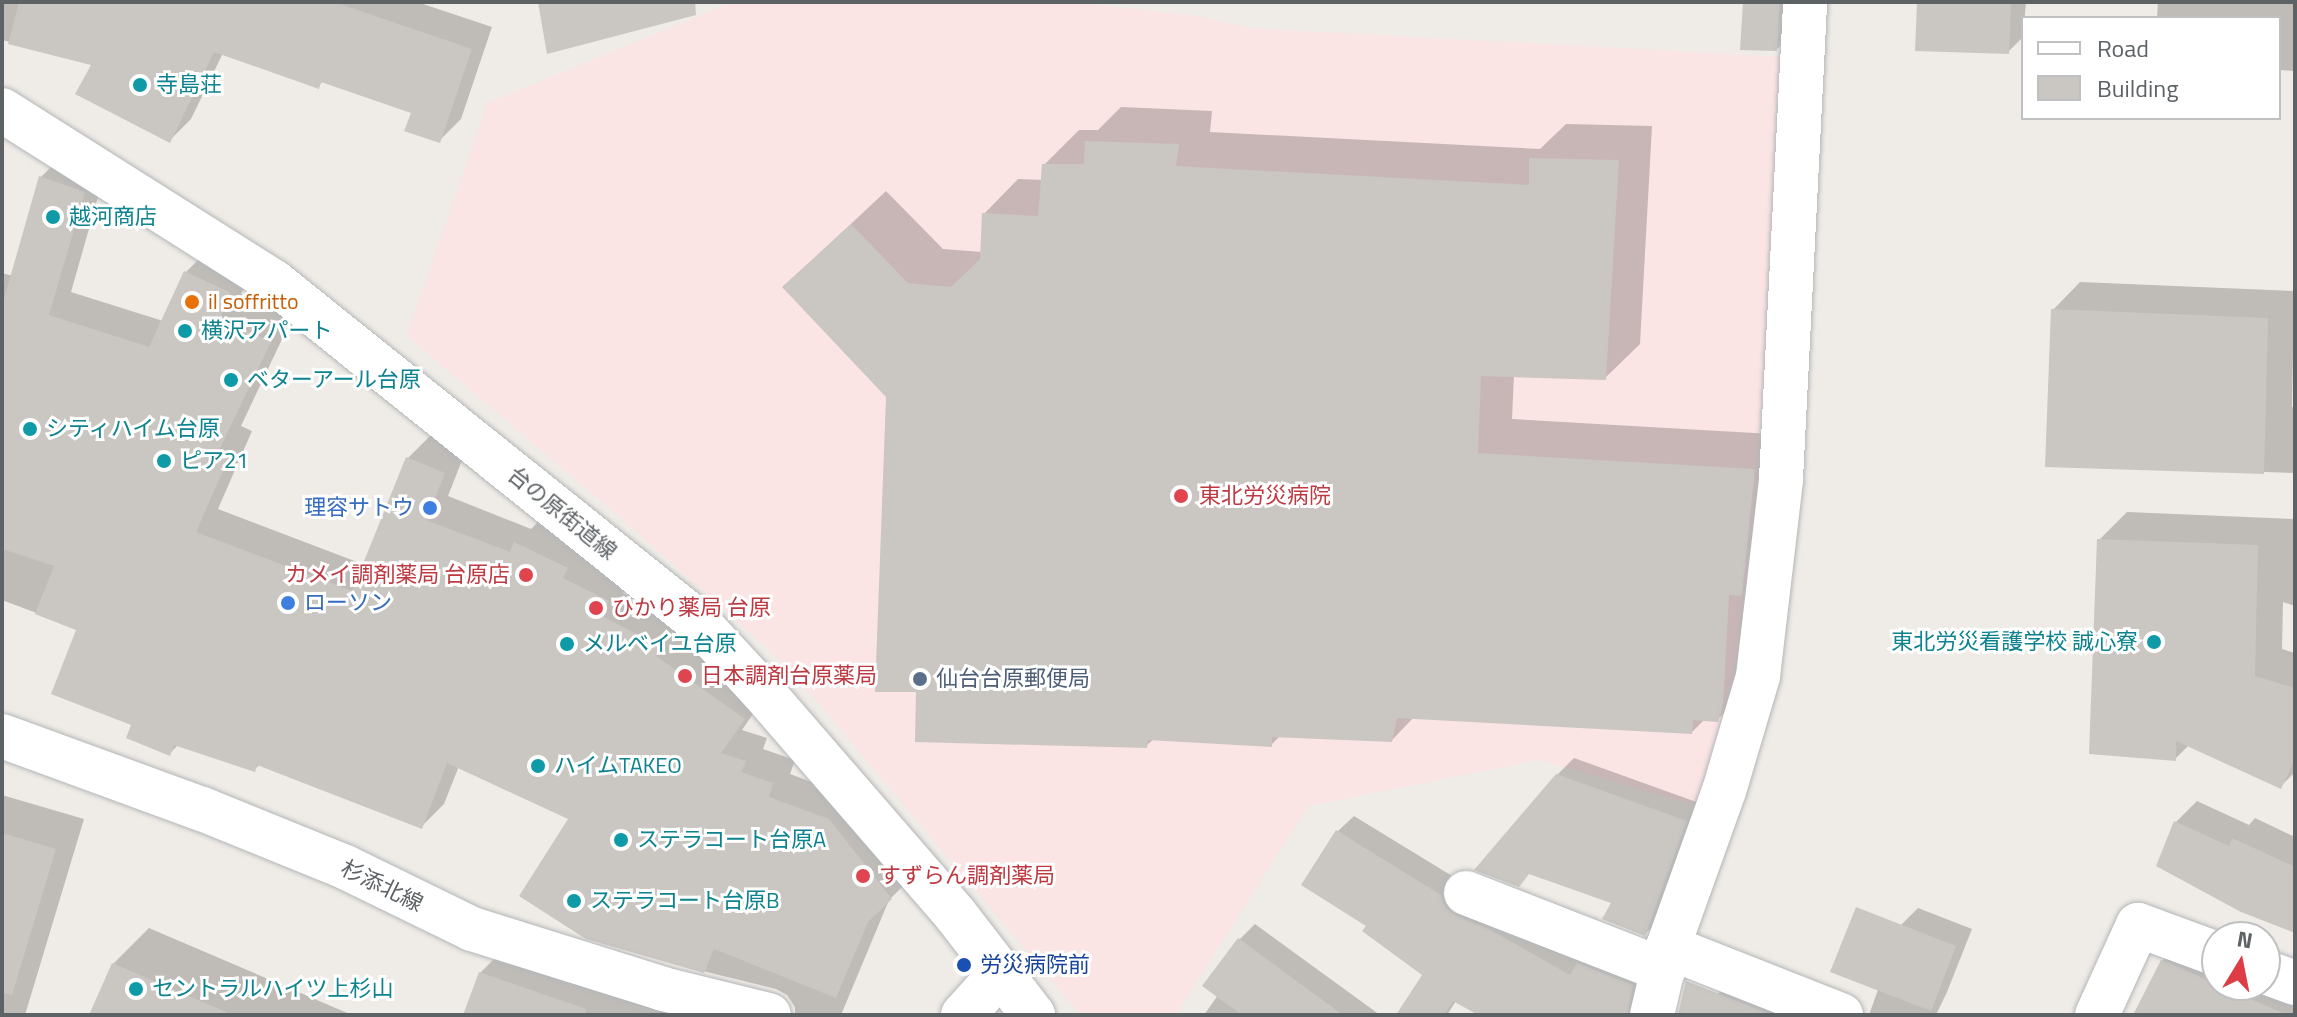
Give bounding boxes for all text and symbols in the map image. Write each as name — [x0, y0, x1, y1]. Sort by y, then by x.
legend — [2021, 16, 2281, 120]
text: Road — [2097, 30, 2149, 66]
text: Building — [2097, 70, 2179, 106]
place label: 寺島荘 — [156, 72, 222, 98]
marker: 寺島荘 — [131, 76, 149, 94]
place label: 越河商店 — [69, 204, 157, 230]
marker: 越河商店 — [44, 208, 62, 226]
place label: il soffritto — [208, 289, 299, 315]
marker: il soffritto — [183, 293, 201, 311]
place label: 横沢アパート — [201, 318, 333, 344]
marker: 横沢アパート — [176, 322, 194, 340]
place label: ベターアール台原 — [247, 367, 422, 393]
marker: ベターアール台原 — [222, 371, 240, 389]
place label: シティハイム台原 — [46, 416, 222, 442]
marker: シティハイム台原 — [21, 420, 39, 438]
place label: ピア21 — [180, 448, 249, 474]
marker: ピア21 — [155, 452, 173, 470]
street label: 台の原街道線 — [502, 461, 622, 565]
place label: 東北労災病院 — [1199, 483, 1331, 509]
marker: 東北労災病院 — [1170, 485, 1192, 507]
place label: 理容サトウ — [304, 495, 414, 521]
marker: 理容サトウ — [421, 499, 439, 517]
place label: カメイ調剤薬局 台原店 — [285, 562, 510, 588]
marker: カメイ調剤薬局 台原店 — [517, 566, 535, 584]
place label: ローソン — [304, 590, 392, 616]
marker: ローソン — [279, 594, 297, 612]
place label: ひかり薬局 台原 — [612, 595, 771, 621]
marker: ひかり薬局 台原 — [587, 599, 605, 617]
place label: 東北労災看護学校 誠心寮 — [1891, 629, 2138, 655]
place label: メルベイユ台原 — [583, 631, 737, 657]
marker: 東北労災看護学校 誠心寮 — [2145, 633, 2163, 651]
marker: メルベイユ台原 — [558, 635, 576, 653]
place label: 日本調剤台原薬局 — [701, 663, 877, 689]
place label: 仙台台原郵便局 — [936, 666, 1090, 692]
marker: 日本調剤台原薬局 — [676, 667, 694, 685]
marker: 仙台台原郵便局 — [911, 670, 929, 688]
place label: ハイムTAKEO — [554, 753, 683, 779]
marker: ハイムTAKEO — [529, 757, 547, 775]
place label: ステラコート台原A — [637, 827, 826, 853]
marker: ステラコート台原A — [612, 831, 630, 849]
street label: 杉添北線 — [337, 855, 427, 917]
place label: すずらん調剤薬局 — [879, 863, 1055, 889]
marker: すずらん調剤薬局 — [854, 867, 872, 885]
place label: ステラコート台原B — [590, 888, 780, 914]
marker: ステラコート台原B — [565, 892, 583, 910]
north arrow — [2201, 921, 2281, 1001]
text: N — [2234, 921, 2255, 957]
place label: 労災病院前 — [980, 952, 1090, 978]
marker: 労災病院前 — [955, 956, 973, 974]
place label: セントラルハイツ上杉山 — [152, 976, 394, 1002]
marker: セントラルハイツ上杉山 — [127, 980, 145, 998]

